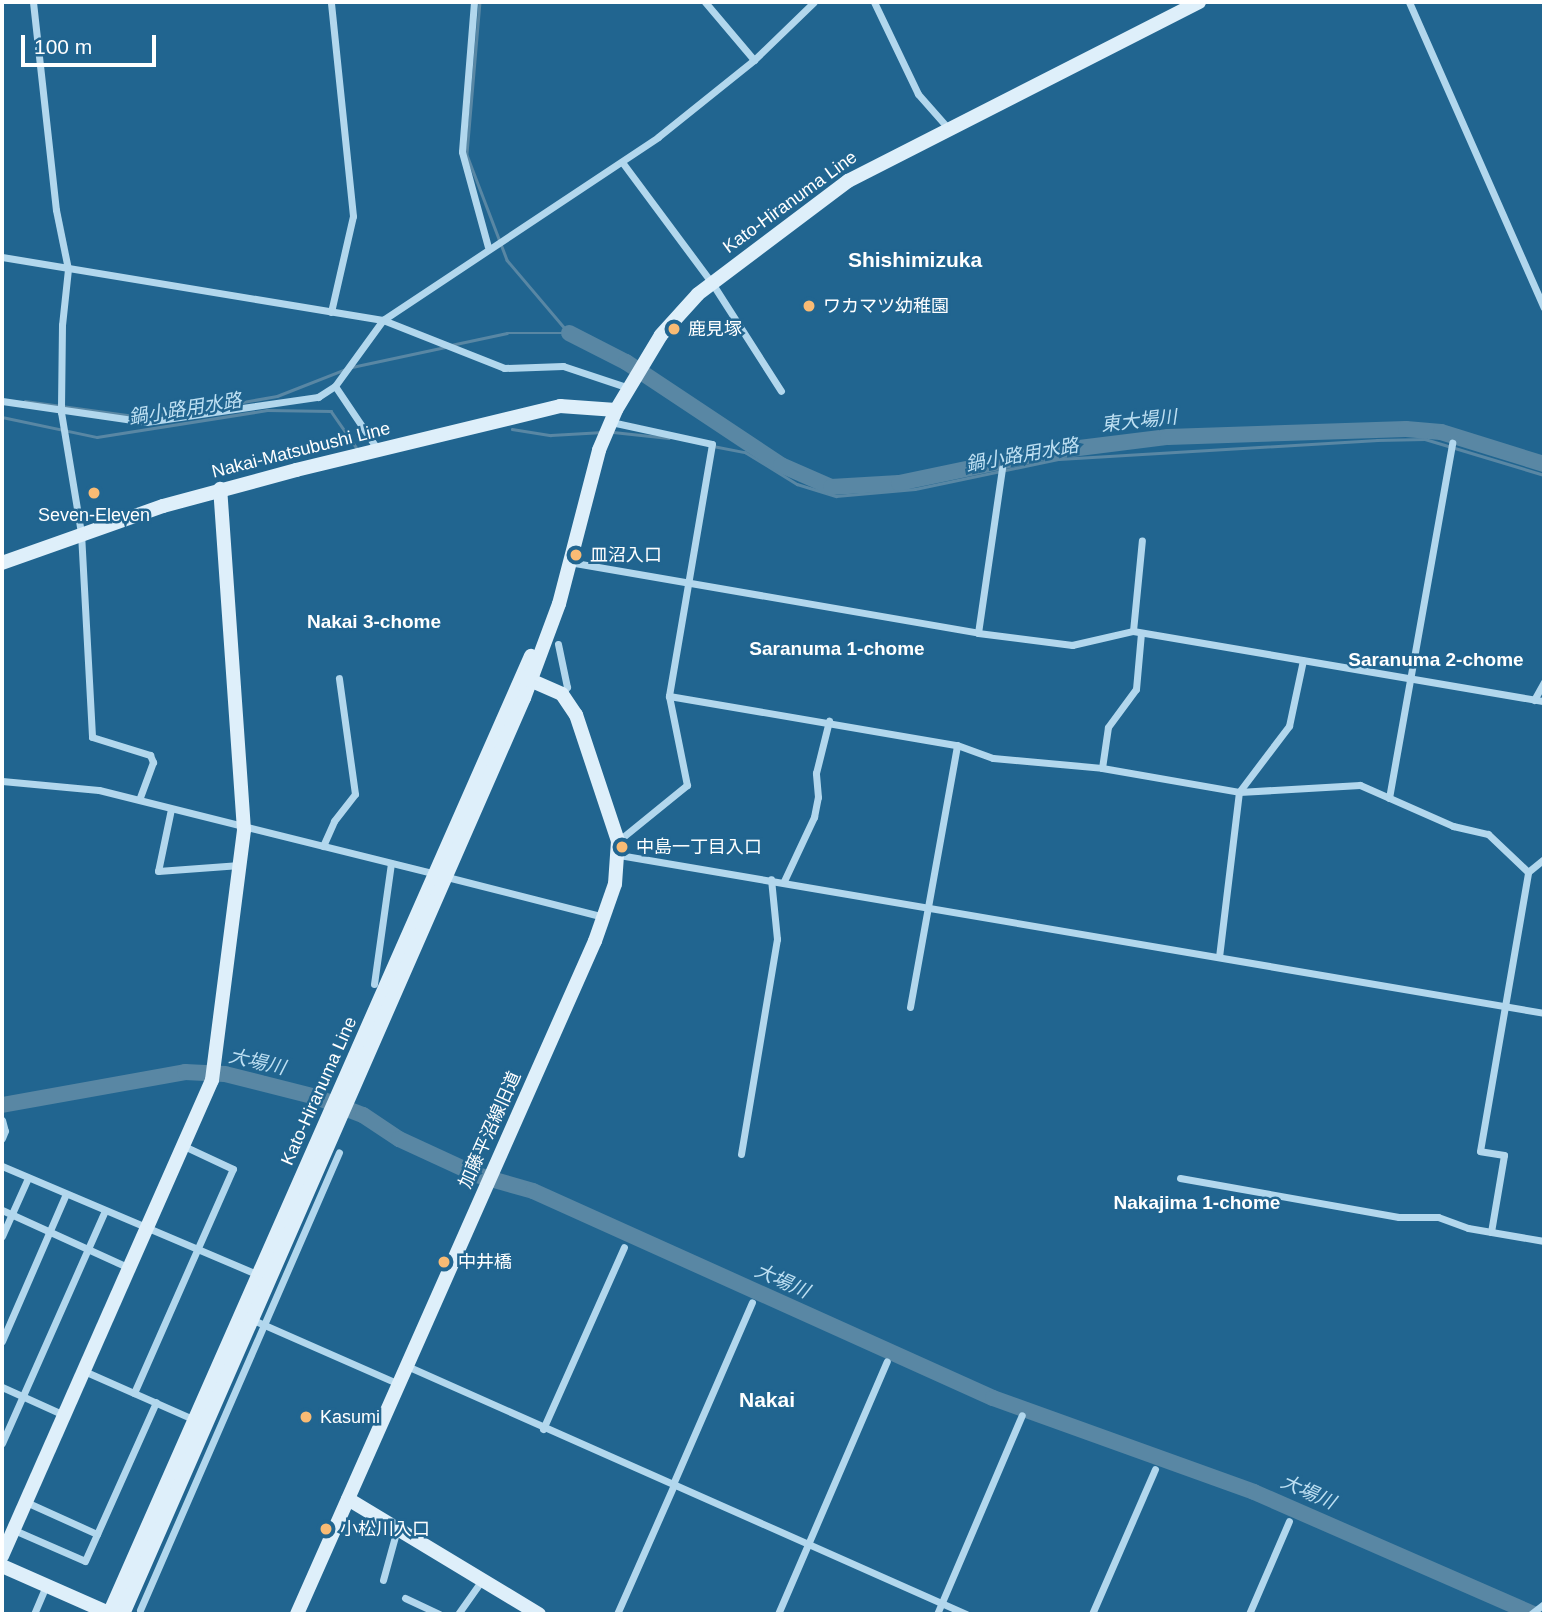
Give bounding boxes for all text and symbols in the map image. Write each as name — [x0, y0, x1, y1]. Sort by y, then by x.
scale bar — [24, 21, 159, 65]
text: 100 m — [34, 35, 92, 58]
street label: Kato-Hiranuma Line — [719, 146, 861, 258]
district label: Shishimizuka — [848, 247, 982, 273]
place label: ワカマツ幼稚園 — [823, 295, 949, 317]
marker: ワカマツ幼稚園 — [801, 298, 817, 314]
place label: 鹿見塚 — [688, 318, 742, 340]
marker: 鹿見塚 — [666, 321, 682, 337]
water label: 鍋小路用水路 — [127, 389, 243, 429]
water label: 東大場川 — [1100, 406, 1178, 436]
street label: Nakai-Matsubushi Line — [210, 417, 392, 483]
water label: 鍋小路用水路 — [964, 434, 1080, 476]
marker: Seven-Eleven — [86, 485, 102, 501]
place label: Seven-Eleven — [38, 504, 150, 526]
place label: 皿沼入口 — [590, 544, 662, 566]
marker: 皿沼入口 — [568, 547, 584, 563]
district label: Nakai 3-chome — [307, 611, 441, 633]
district label: Saranuma 1-chome — [749, 638, 925, 660]
district label: Saranuma 2-chome — [1348, 649, 1524, 671]
place label: 中島一丁目入口 — [636, 836, 762, 858]
marker: 中島一丁目入口 — [614, 839, 630, 855]
street label: Kato-Hiranuma Line — [277, 1013, 361, 1169]
water label: 大場川 — [227, 1044, 287, 1080]
street label: 加藤平沼線旧道 — [455, 1068, 525, 1192]
district label: Nakajima 1-chome — [1114, 1192, 1280, 1214]
place label: 中井橋 — [458, 1251, 512, 1273]
marker: 中井橋 — [436, 1254, 452, 1270]
water label: 大場川 — [751, 1259, 813, 1303]
district label: Nakai — [739, 1387, 795, 1413]
place label: Kasumi — [320, 1406, 380, 1428]
marker: Kasumi — [298, 1409, 314, 1425]
water label: 大場川 — [1277, 1470, 1339, 1514]
place label: 小松川入口 — [340, 1518, 430, 1540]
marker: 小松川入口 — [318, 1521, 334, 1537]

